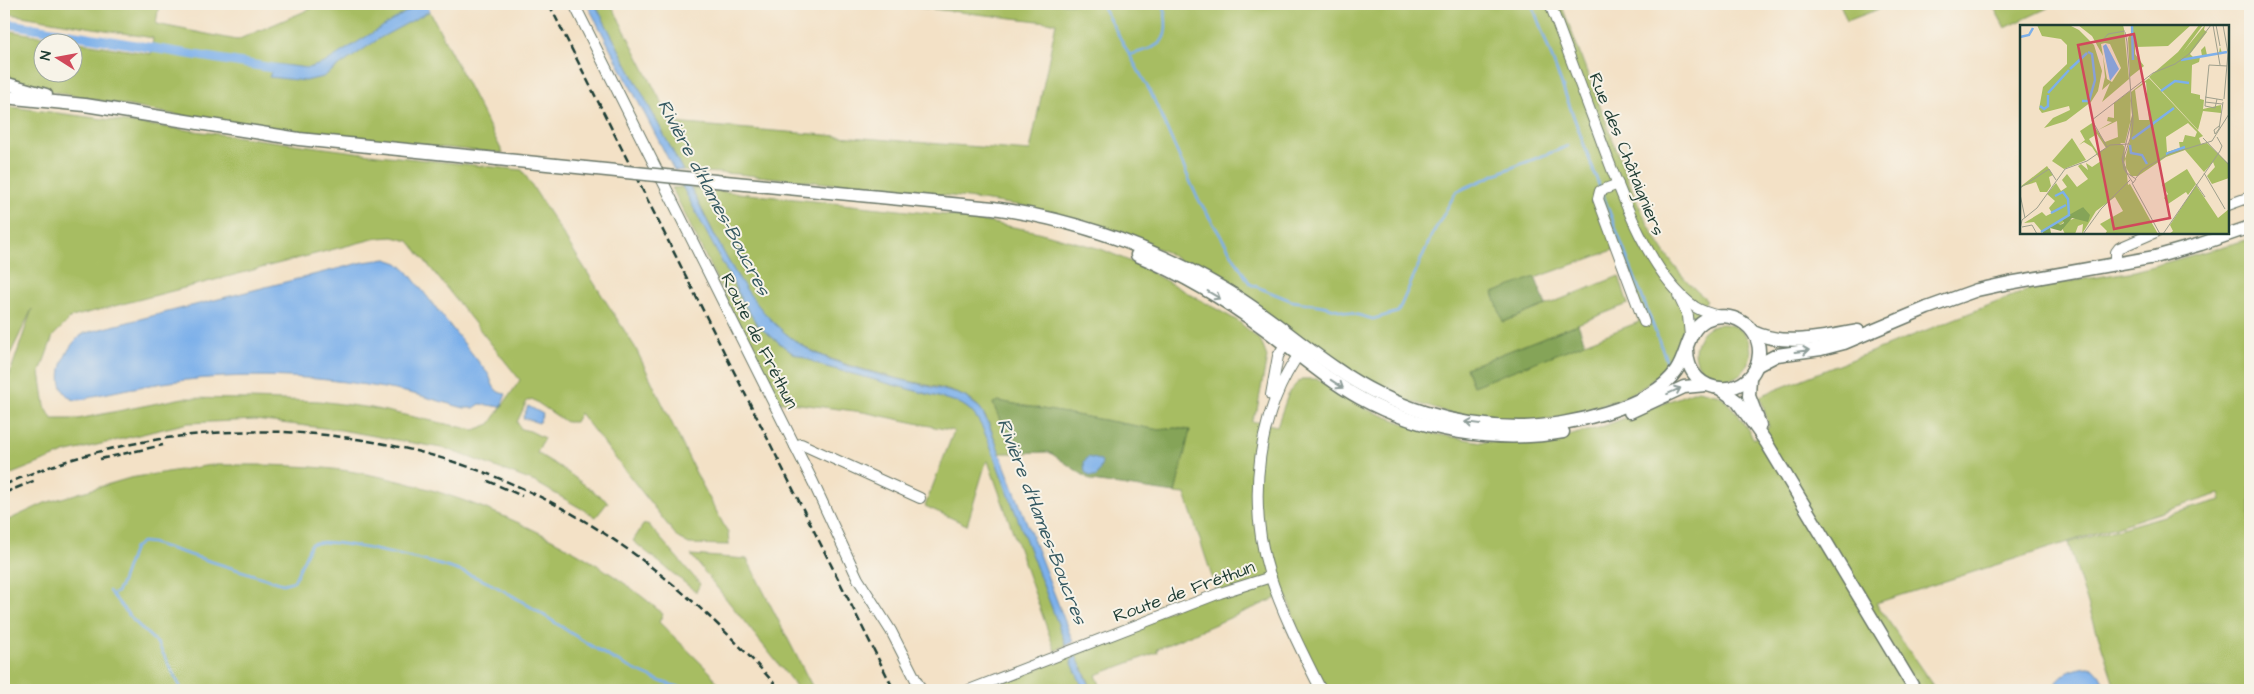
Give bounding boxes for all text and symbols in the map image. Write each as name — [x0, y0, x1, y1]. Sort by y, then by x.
inset map — [2020, 25, 2229, 234]
north arrow — [32, 32, 82, 82]
text: N — [36, 49, 57, 62]
street label: Rue des Châtaigniers — [1581, 69, 1671, 240]
water label: Rivière d'Hames-Boucres — [650, 95, 778, 302]
street label: Route de Fréthun — [715, 269, 805, 413]
one-way arrow — [1207, 291, 1221, 301]
one-way arrow — [1793, 346, 1809, 356]
one-way arrow — [1330, 379, 1344, 389]
one-way arrow — [1666, 386, 1681, 395]
water label: Rivière d'Hames-Boucres — [990, 415, 1094, 630]
one-way arrow — [1466, 418, 1482, 428]
street label: Route de Fréthun — [1110, 554, 1258, 629]

